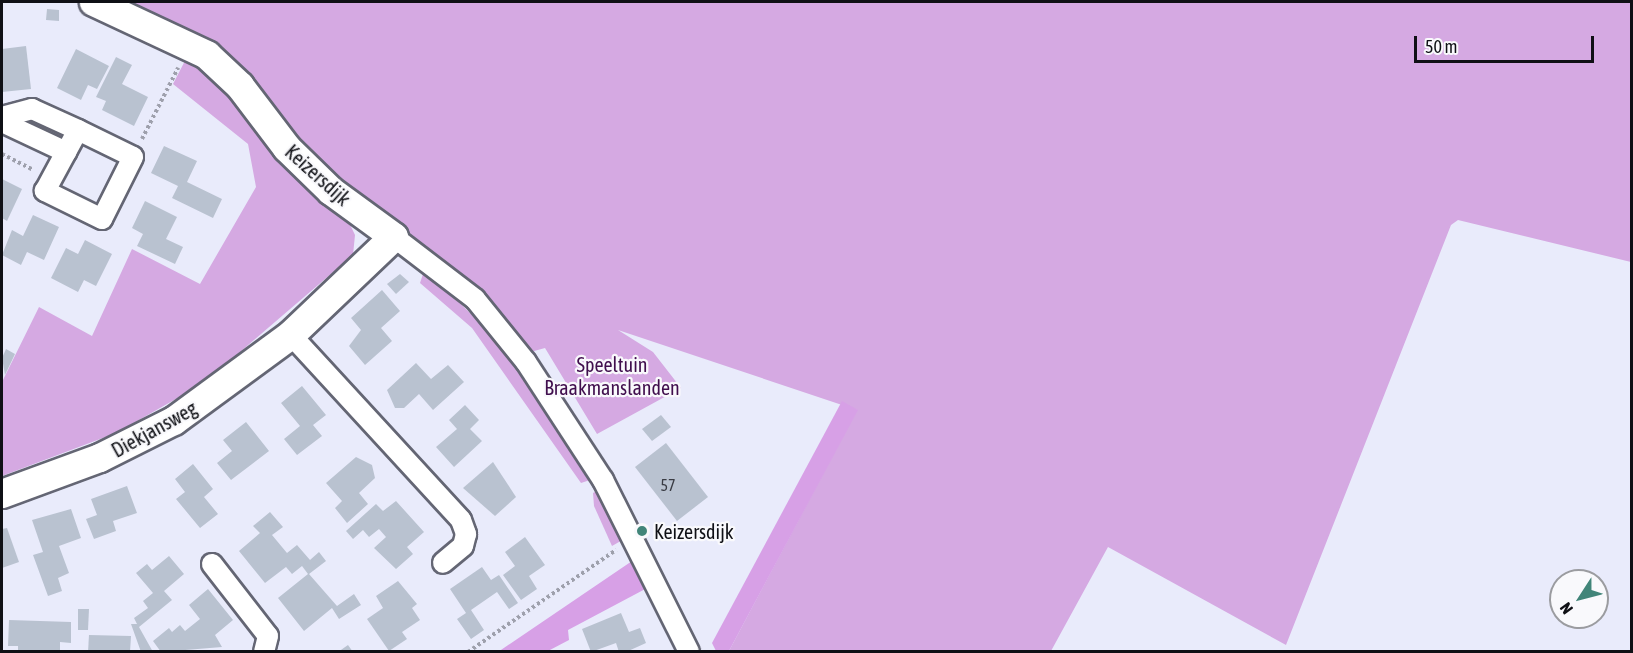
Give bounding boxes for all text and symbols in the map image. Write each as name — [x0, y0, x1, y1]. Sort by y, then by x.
scale bar — [1417, 24, 1597, 62]
text: 50 m — [1425, 36, 1457, 57]
street label: Keizersdijk — [280, 139, 356, 211]
park label: Speeltuin Braakmanslanden — [544, 353, 680, 400]
street label: Diekjansweg — [107, 396, 201, 462]
house number: 57 — [660, 475, 676, 495]
place label: Keizersdijk — [654, 519, 734, 543]
marker: Keizersdijk — [635, 524, 649, 538]
north arrow — [1549, 569, 1609, 629]
text: N — [1556, 599, 1576, 618]

